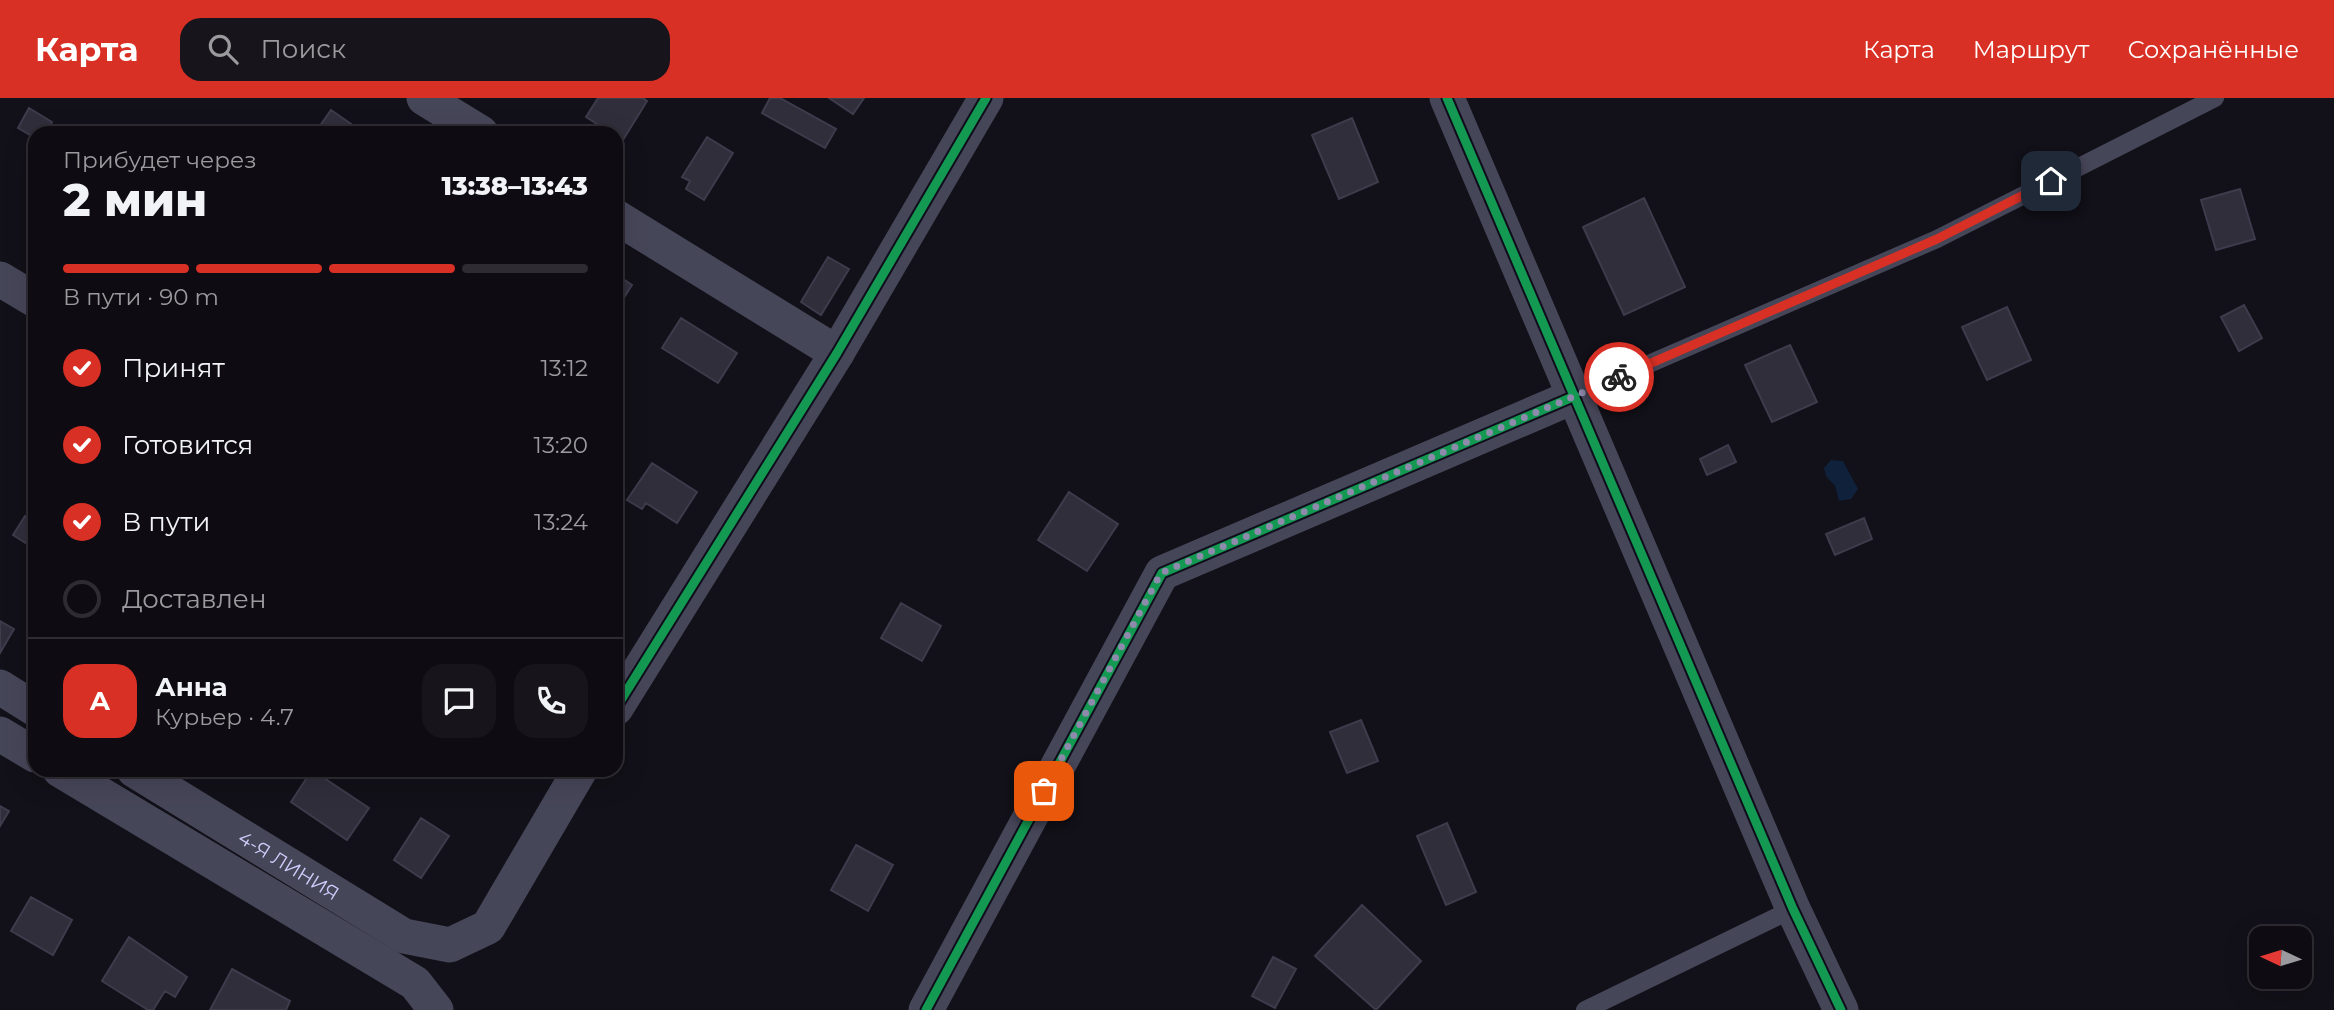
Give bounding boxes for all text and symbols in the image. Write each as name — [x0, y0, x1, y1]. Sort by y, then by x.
search box — [180, 18, 670, 81]
text: Карта — [35, 29, 138, 69]
icon: search — [204, 30, 242, 68]
text: Поиск — [260, 33, 346, 65]
text: Карта — [1863, 35, 1935, 64]
text: Маршрут — [1973, 35, 2089, 64]
text: Сохранённые — [2127, 35, 2299, 64]
text: Прибудет через — [63, 146, 257, 174]
pin — [2021, 151, 2081, 211]
icon: home — [2032, 162, 2070, 200]
text: 13:38–13:43 — [442, 170, 588, 202]
text: 2 мин — [63, 171, 207, 228]
text: В пути · 90 m — [63, 283, 219, 311]
courier — [1584, 342, 1654, 412]
icon: check — [63, 349, 101, 387]
text: Принят — [122, 352, 225, 384]
text: 13:12 — [540, 354, 588, 382]
icon: bike — [1600, 358, 1638, 396]
icon: check — [63, 426, 101, 464]
text: Готовится — [122, 429, 253, 461]
text: 13:20 — [534, 431, 588, 459]
icon: check — [63, 503, 101, 541]
text: В пути — [122, 506, 211, 538]
text: 13:24 — [534, 508, 588, 536]
text: Доставлен — [122, 583, 267, 615]
button: chat — [422, 664, 496, 738]
button: phone — [514, 664, 588, 738]
text: Анна — [155, 671, 228, 703]
text: А — [90, 685, 110, 717]
text: Курьер · 4.7 — [155, 703, 294, 731]
pin — [1014, 761, 1074, 821]
icon: bag — [1025, 772, 1063, 810]
street label: 4-Я ЛИНИЯ — [234, 826, 344, 905]
north arrow — [2249, 926, 2312, 989]
map controls — [2249, 926, 2312, 989]

